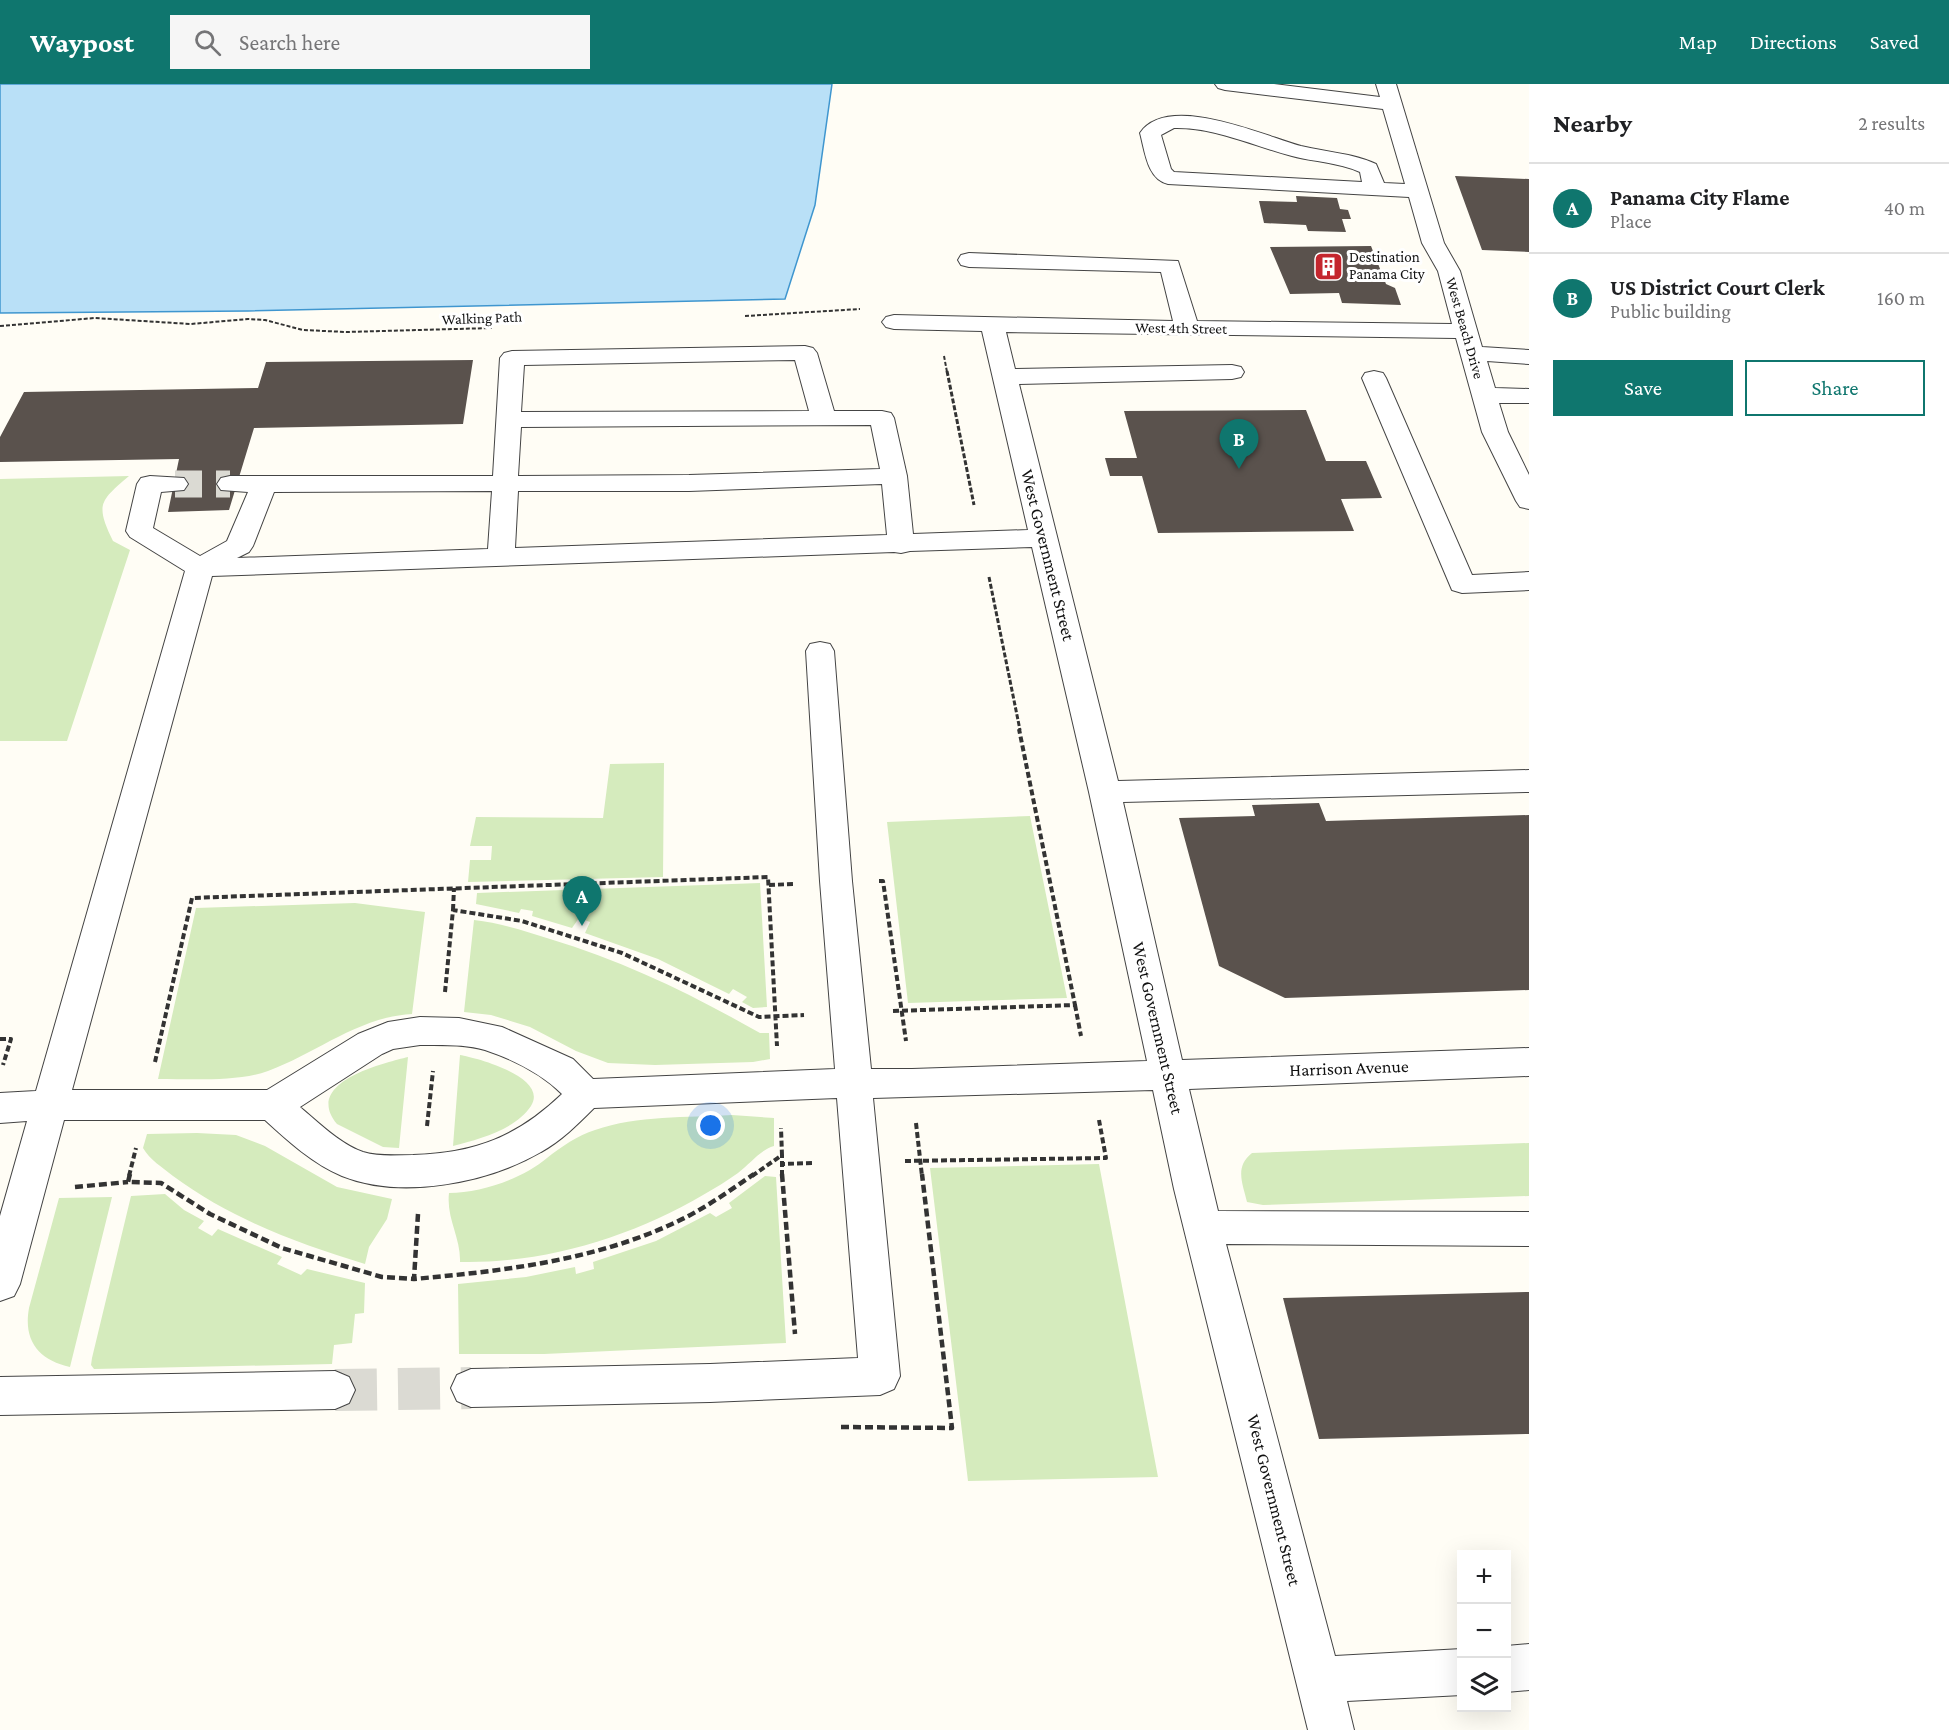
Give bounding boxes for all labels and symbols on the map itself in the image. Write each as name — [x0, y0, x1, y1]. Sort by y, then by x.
place label: Destination Panama City — [1349, 249, 1425, 283]
building icon: Destination Panama City — [1312, 250, 1344, 282]
street label: West Beach Drive — [1443, 275, 1487, 381]
street label: Walking Path — [442, 309, 523, 328]
street label: West 4th Street — [1135, 319, 1228, 337]
pin: B — [1220, 420, 1258, 469]
street label: West Government Street — [1017, 467, 1079, 644]
pin: A — [562, 876, 602, 926]
street label: West Government Street — [1128, 940, 1188, 1117]
street label: Harrison Avenue — [1289, 1056, 1409, 1080]
your location — [696, 1111, 725, 1140]
street label: West Government Street — [1243, 1412, 1305, 1589]

